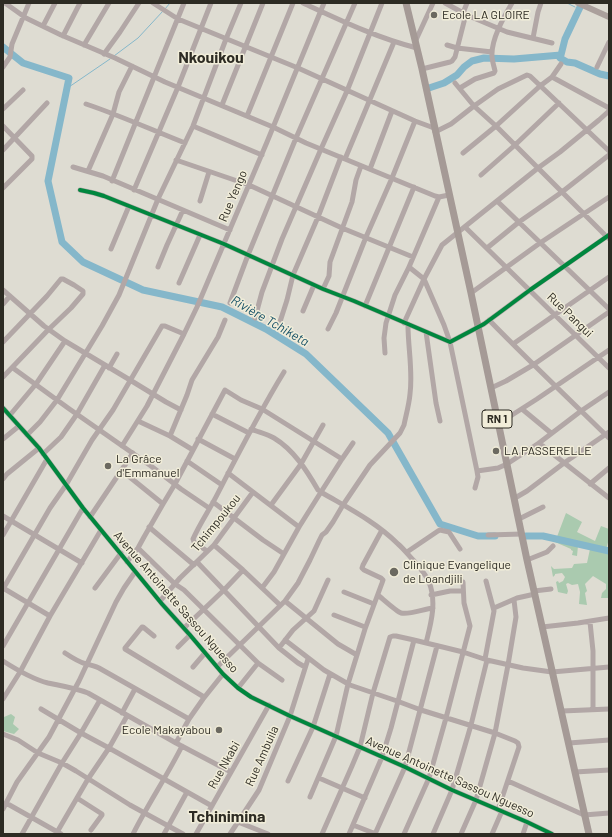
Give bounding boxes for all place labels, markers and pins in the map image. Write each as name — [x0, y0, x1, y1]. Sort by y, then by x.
place label: Ecole LA GLOIRE — [442, 8, 530, 22]
marker: Ecole LA GLOIRE — [429, 10, 439, 20]
place label: LA PASSERELLE — [504, 444, 591, 458]
marker: LA PASSERELLE — [491, 446, 501, 456]
place label: La Grâce d'Emmanuel — [116, 452, 179, 480]
marker: La Grâce d'Emmanuel — [103, 461, 113, 471]
place label: Clinique Evangelique de Loandjili — [403, 558, 511, 586]
marker: Clinique Evangelique de Loandjili — [388, 566, 400, 578]
place label: Ecole Makayabou — [122, 723, 211, 737]
marker: Ecole Makayabou — [214, 725, 224, 735]

